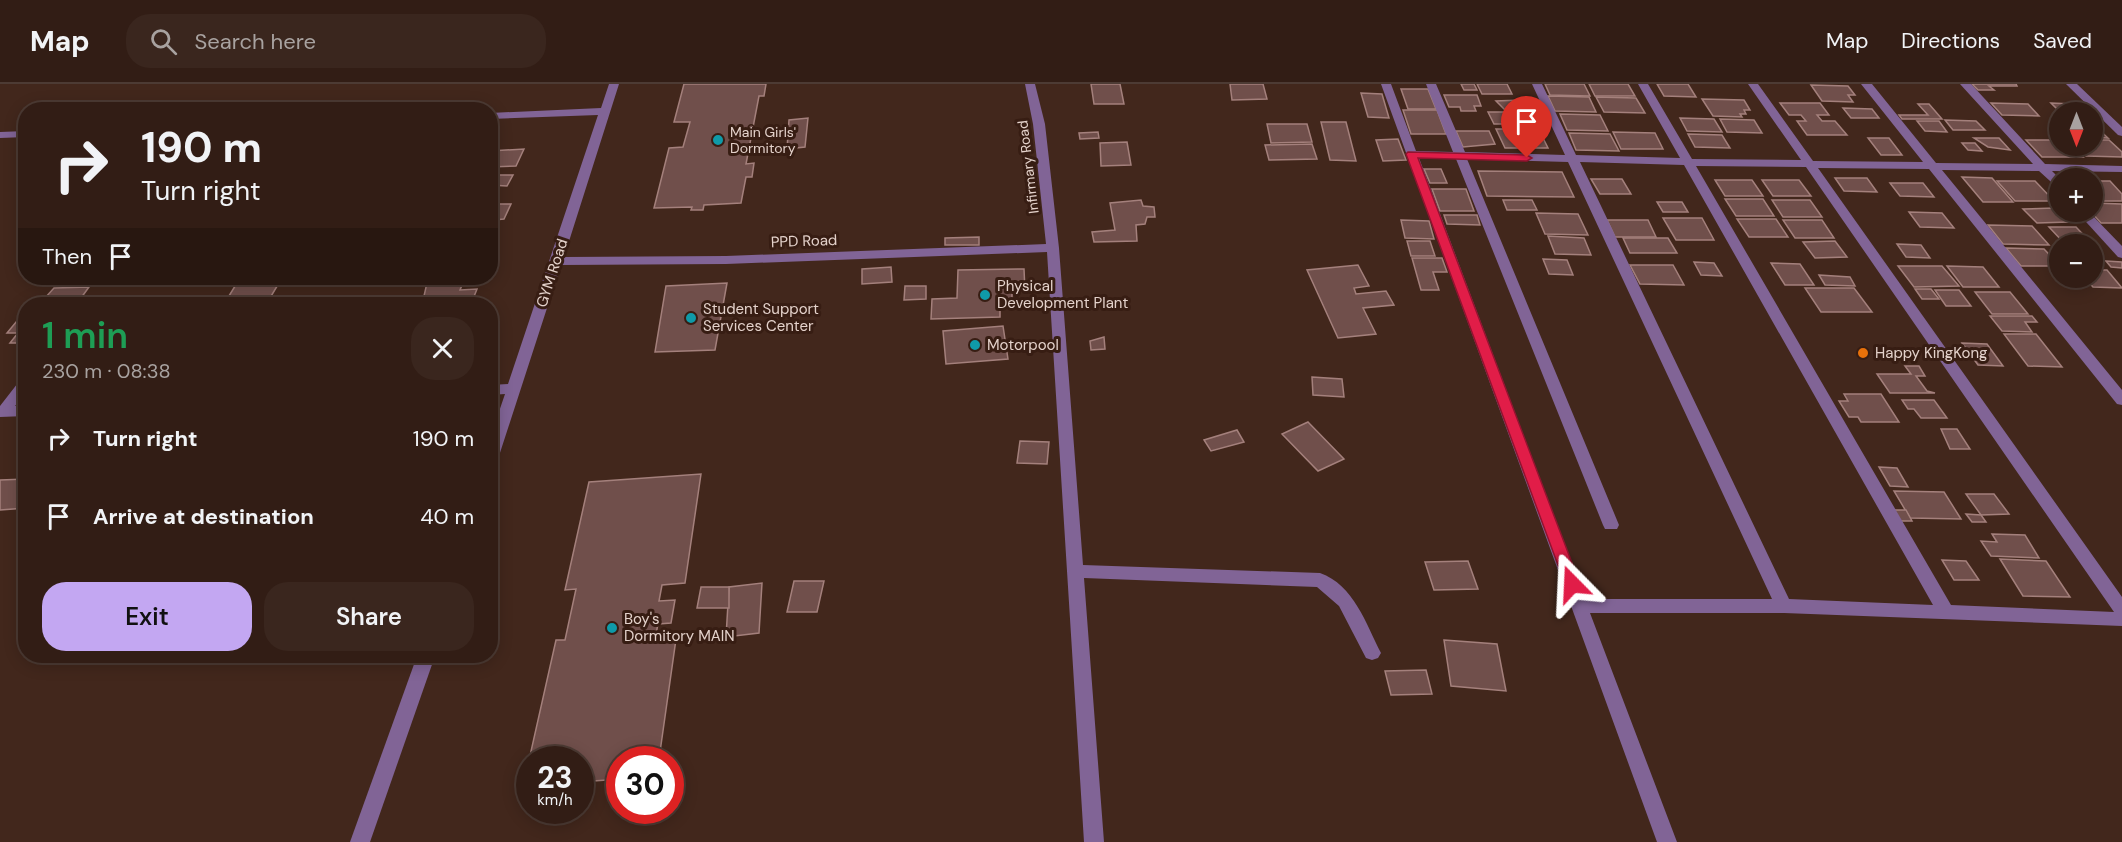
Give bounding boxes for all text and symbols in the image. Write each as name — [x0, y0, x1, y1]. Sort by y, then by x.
search box — [126, 14, 546, 68]
text: Map — [30, 23, 90, 60]
icon: search — [147, 25, 180, 58]
text: Search here — [195, 27, 316, 56]
text: Map — [1826, 27, 1868, 55]
text: Directions — [1901, 27, 2000, 55]
text: Saved — [2033, 27, 2092, 55]
pin — [1501, 96, 1552, 158]
north arrow — [2049, 102, 2103, 156]
map controls — [2049, 102, 2103, 288]
icon: arrive — [1510, 105, 1543, 138]
street label: Infirmary Road — [1013, 119, 1043, 215]
text: 190 m — [141, 120, 262, 175]
place label: Main Girls' Dormitory — [730, 123, 796, 157]
icon: right — [42, 126, 120, 204]
marker: Main Girls' Dormitory — [711, 133, 725, 147]
button: + — [2049, 168, 2103, 222]
text: Turn right — [141, 173, 261, 208]
street label: PPD Road — [770, 230, 838, 252]
button: − — [2049, 234, 2103, 288]
street label: GYM Road — [532, 236, 572, 310]
icon: arrive — [104, 240, 137, 273]
text: Then — [42, 242, 92, 271]
place label: Physical Development Plant — [997, 276, 1128, 313]
marker: Physical Development Plant — [978, 288, 992, 302]
place label: Student Support Services Center — [703, 299, 819, 336]
marker: Student Support Services Center — [684, 311, 698, 325]
text: 1 min — [42, 312, 128, 359]
button: close — [411, 317, 474, 380]
place label: Motorpool — [987, 335, 1059, 355]
marker: Motorpool — [968, 338, 982, 352]
place label: Happy KingKong — [1875, 343, 1987, 363]
marker: Happy KingKong — [1856, 346, 1870, 360]
text: 230 m · 08:38 — [42, 358, 171, 384]
icon: right — [42, 422, 75, 455]
text: Turn right — [93, 424, 198, 453]
text: 190 m — [413, 424, 474, 453]
icon: arrive — [42, 500, 75, 533]
text: Arrive at destination — [93, 502, 314, 531]
text: 40 m — [420, 502, 474, 531]
position arrow — [1540, 552, 1604, 616]
button: Exit — [42, 582, 252, 651]
button: Share — [264, 582, 474, 651]
place label: Boy's Dormitory MAIN — [624, 609, 735, 646]
marker: Boy's Dormitory MAIN — [605, 621, 619, 635]
speed limit sign: 30 — [606, 746, 684, 824]
text: 23 — [537, 758, 573, 797]
text: km/h — [537, 790, 573, 810]

